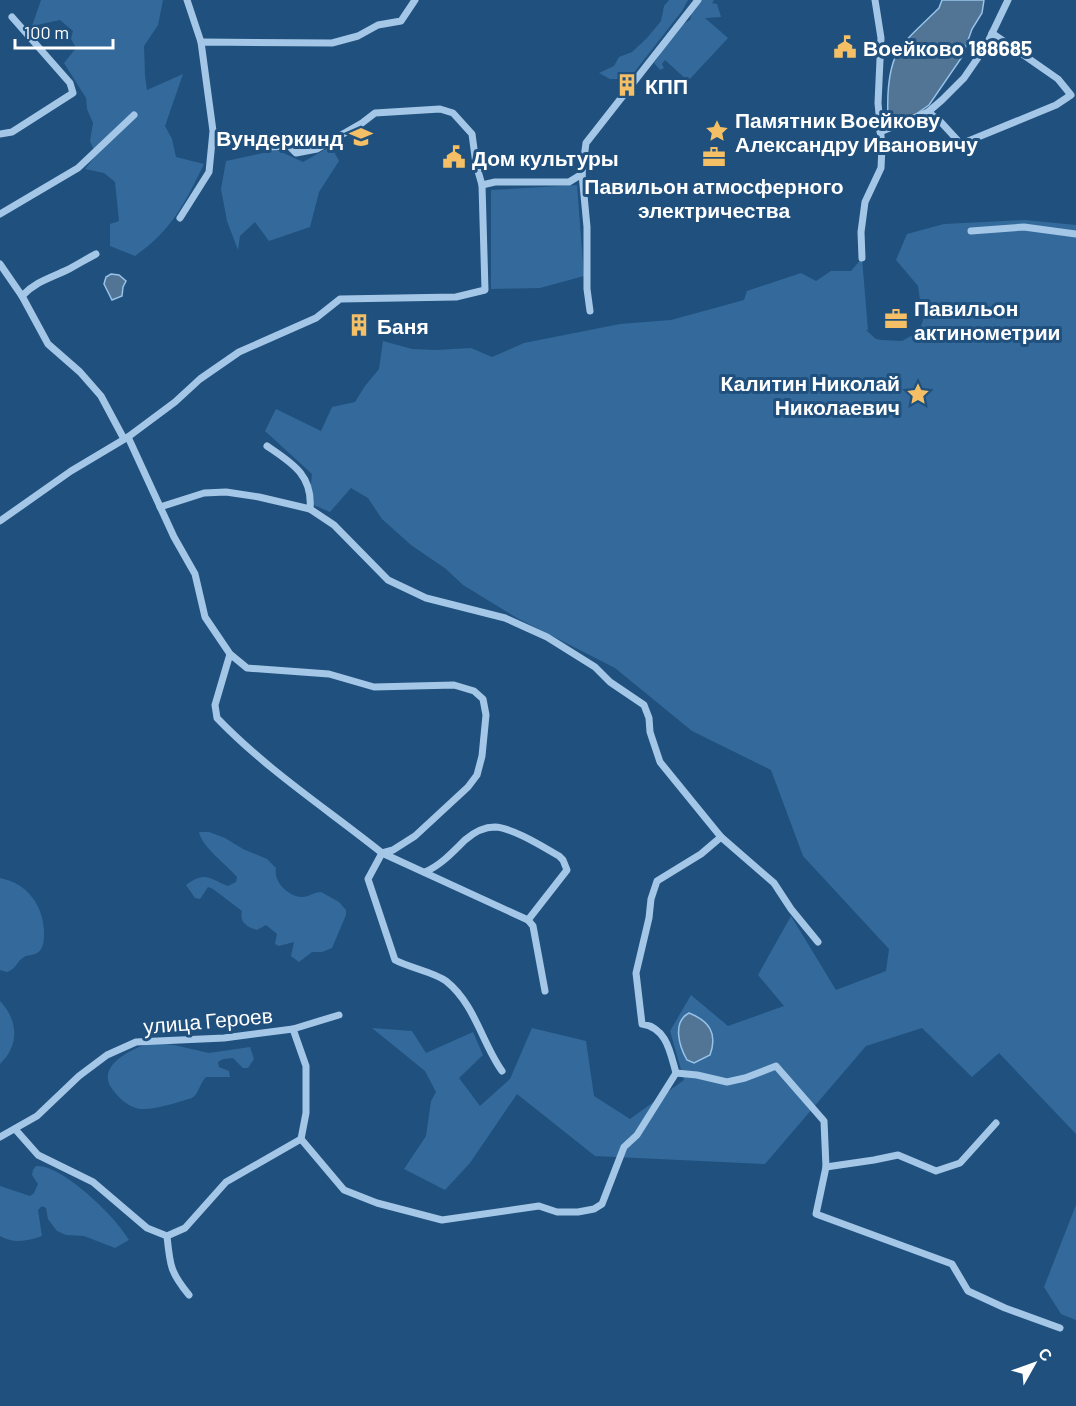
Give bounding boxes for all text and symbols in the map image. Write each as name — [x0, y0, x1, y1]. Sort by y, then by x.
scale bar — [15, 12, 112, 50]
text: 100 m — [24, 21, 69, 43]
public building icon: Воейково 188685 — [832, 34, 858, 60]
place label: Воейково 188685 — [863, 35, 1032, 60]
building icon: КПП — [614, 72, 640, 98]
place label: КПП — [645, 73, 688, 98]
place label: Памятник Воейкову Александру Ивановичу — [735, 107, 978, 156]
place icon: Памятник Воейкову Александру Ивановичу — [704, 118, 730, 144]
school or university icon: Вундеркинд — [348, 124, 374, 150]
place label: Вундеркинд — [216, 125, 343, 150]
public building icon: Дом культуры — [441, 144, 467, 170]
office icon: Павильон атмосферного электричества — [701, 144, 727, 170]
place label: Дом культуры — [472, 145, 619, 170]
place label: Павильон атмосферного электричества — [584, 173, 844, 222]
place label: Павильон актинометрии — [914, 295, 1061, 344]
office icon: Павильон актинометрии — [883, 306, 909, 332]
building icon: Баня — [346, 312, 372, 338]
place label: Баня — [377, 313, 429, 338]
place label: Калитин Николай Николаевич — [720, 370, 900, 419]
place icon: Калитин Николай Николаевич — [905, 381, 931, 407]
street label: улица Героев — [142, 1002, 274, 1038]
north arrow — [1004, 1334, 1064, 1394]
text: С — [1035, 1344, 1057, 1365]

